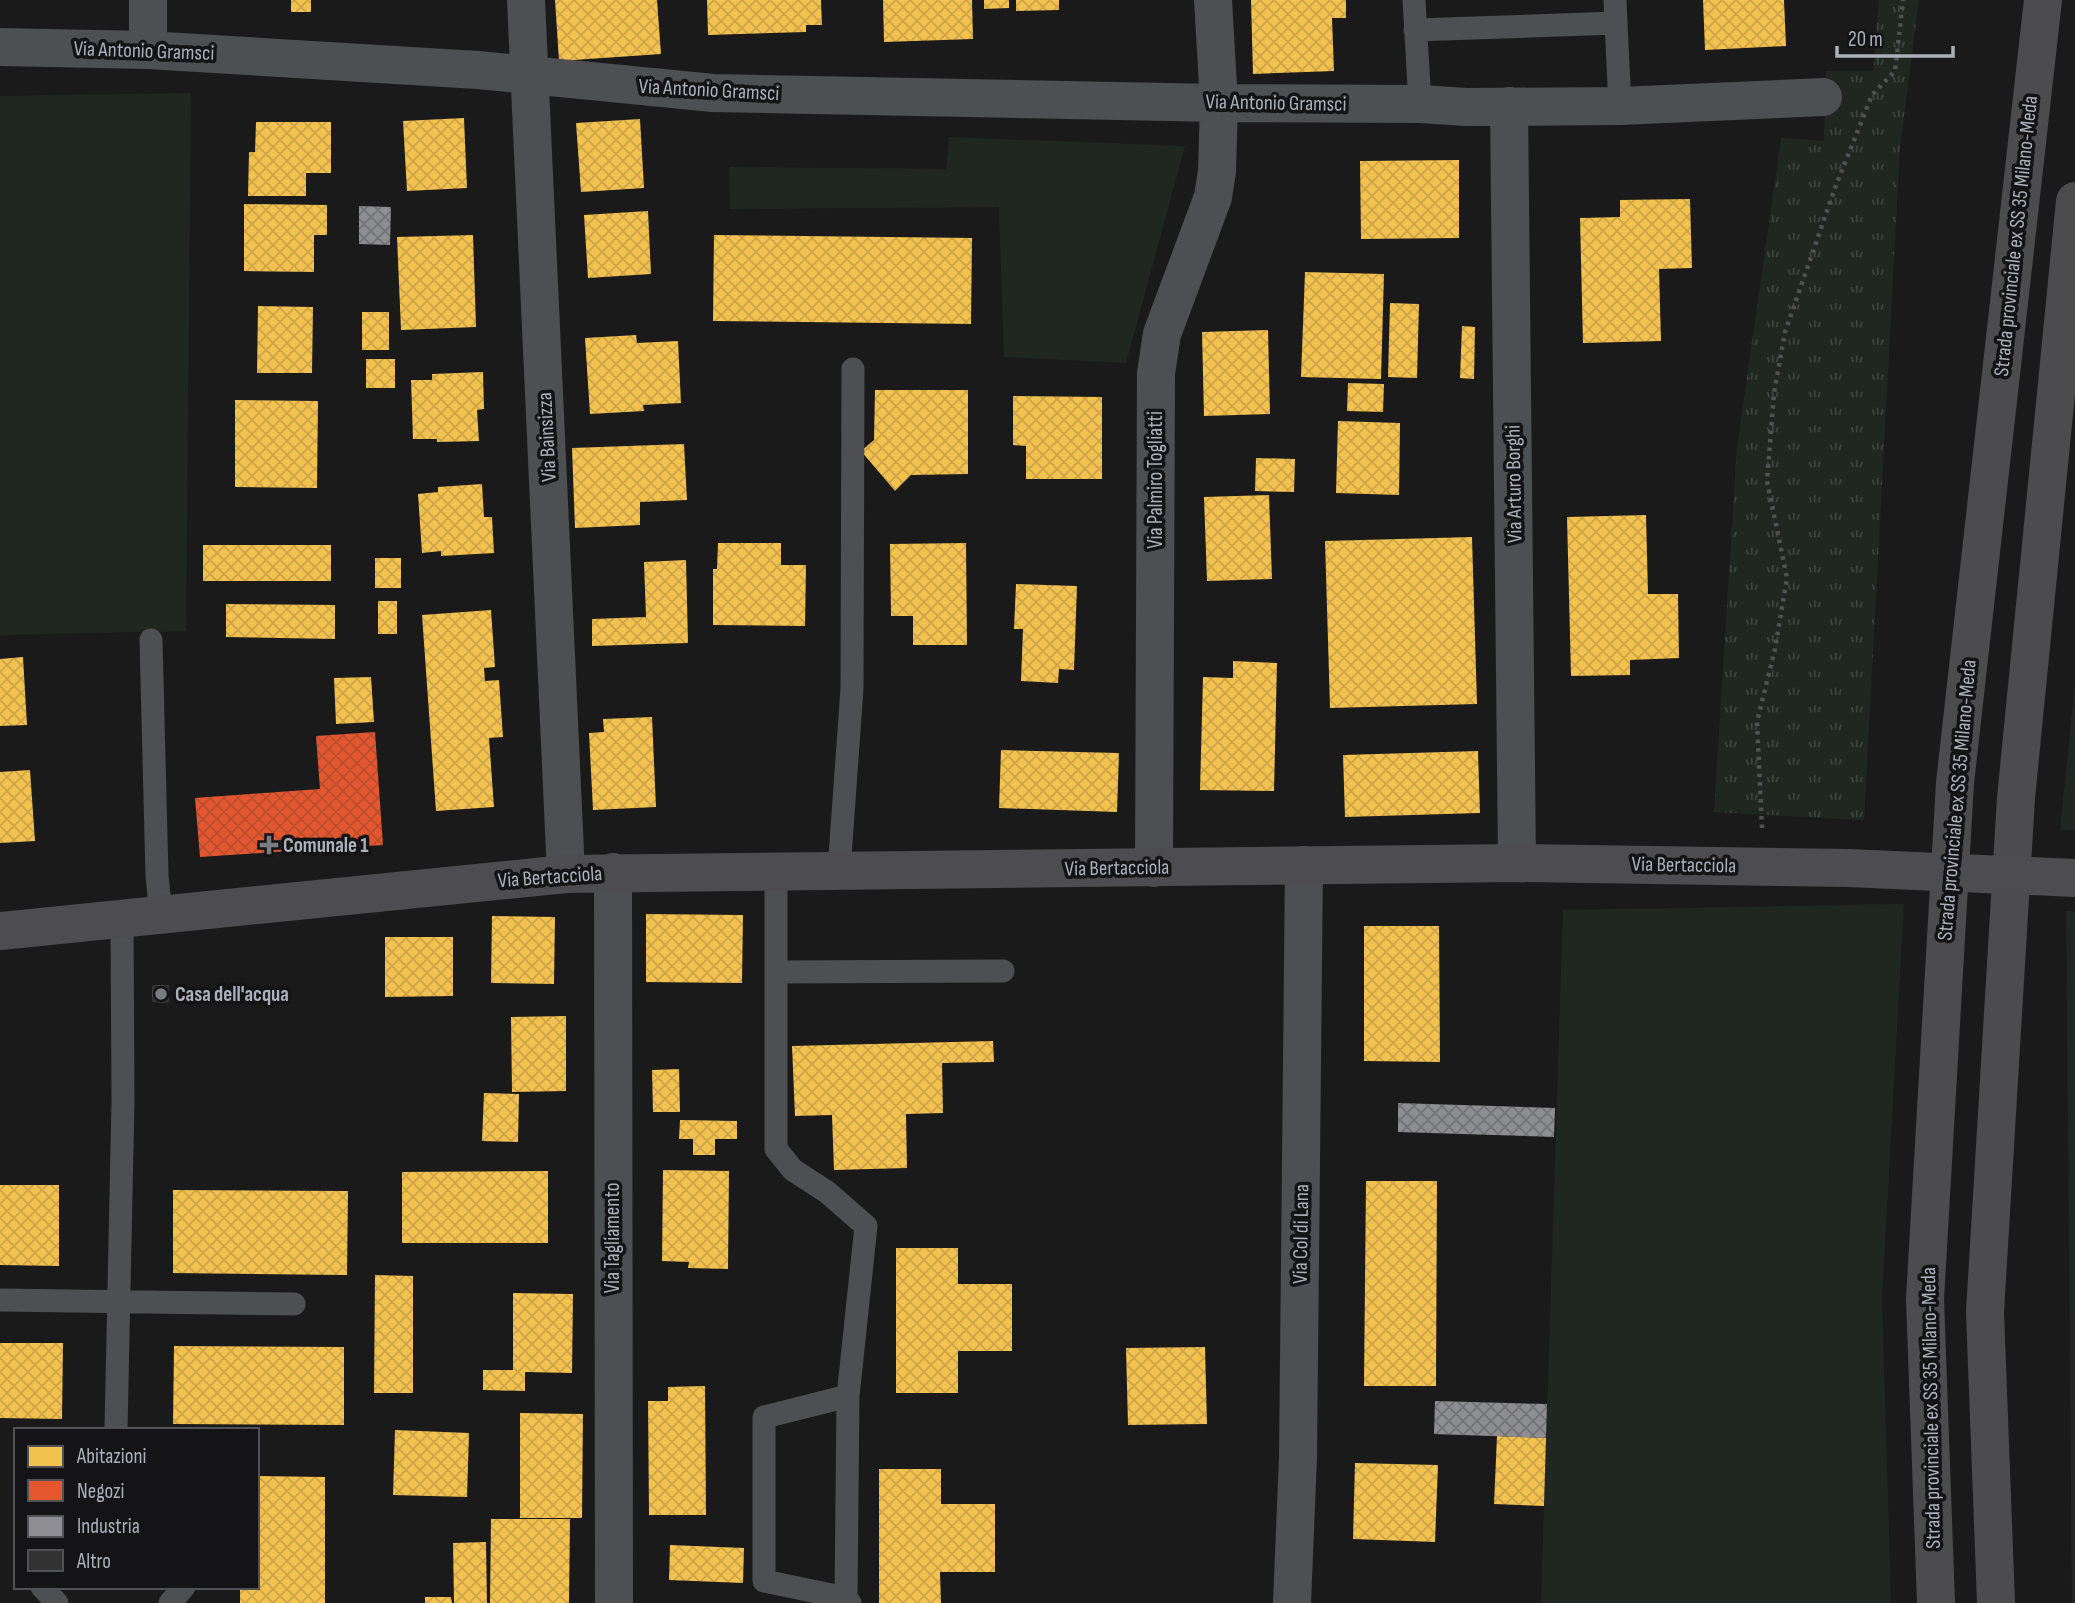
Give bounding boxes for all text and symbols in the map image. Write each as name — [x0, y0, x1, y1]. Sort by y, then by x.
scale bar — [1837, 14, 1952, 58]
text: 20 m — [1848, 27, 1883, 52]
street label: Via Antonio Gramsci — [73, 36, 215, 66]
street label: Via Antonio Gramsci — [638, 74, 780, 106]
street label: Via Antonio Gramsci — [1205, 89, 1347, 117]
street label: Strada provinciale ex SS 35 Milano-Meda — [1989, 94, 2043, 378]
street label: Via Bainsizza — [532, 392, 562, 482]
street label: Via Palmiro Togliatti — [1143, 411, 1168, 549]
street label: Via Arturo Borghi — [1500, 425, 1528, 543]
street label: Strada provinciale ex SS 35 Milano-Meda — [1932, 658, 1982, 942]
place label: Comunale 1 — [283, 833, 369, 858]
marker: Comunale 1 — [261, 837, 277, 853]
street label: Via Bertacciola — [1632, 852, 1736, 878]
street label: Via Bertacciola — [1065, 855, 1169, 881]
street label: Via Bertacciola — [497, 861, 603, 893]
place label: Casa dell'acqua — [175, 982, 289, 1007]
marker: Casa dell'acqua — [153, 986, 169, 1002]
street label: Via Tagliamento — [600, 1183, 625, 1293]
street label: Via Col di Lana — [1288, 1184, 1314, 1284]
street label: Strada provinciale ex SS 35 Milano-Meda — [1916, 1267, 1946, 1549]
legend — [14, 1428, 259, 1589]
text: Abitazioni — [76, 1444, 146, 1469]
text: Negozi — [77, 1479, 124, 1504]
text: Industria — [77, 1514, 140, 1539]
text: Altro — [76, 1549, 111, 1574]

